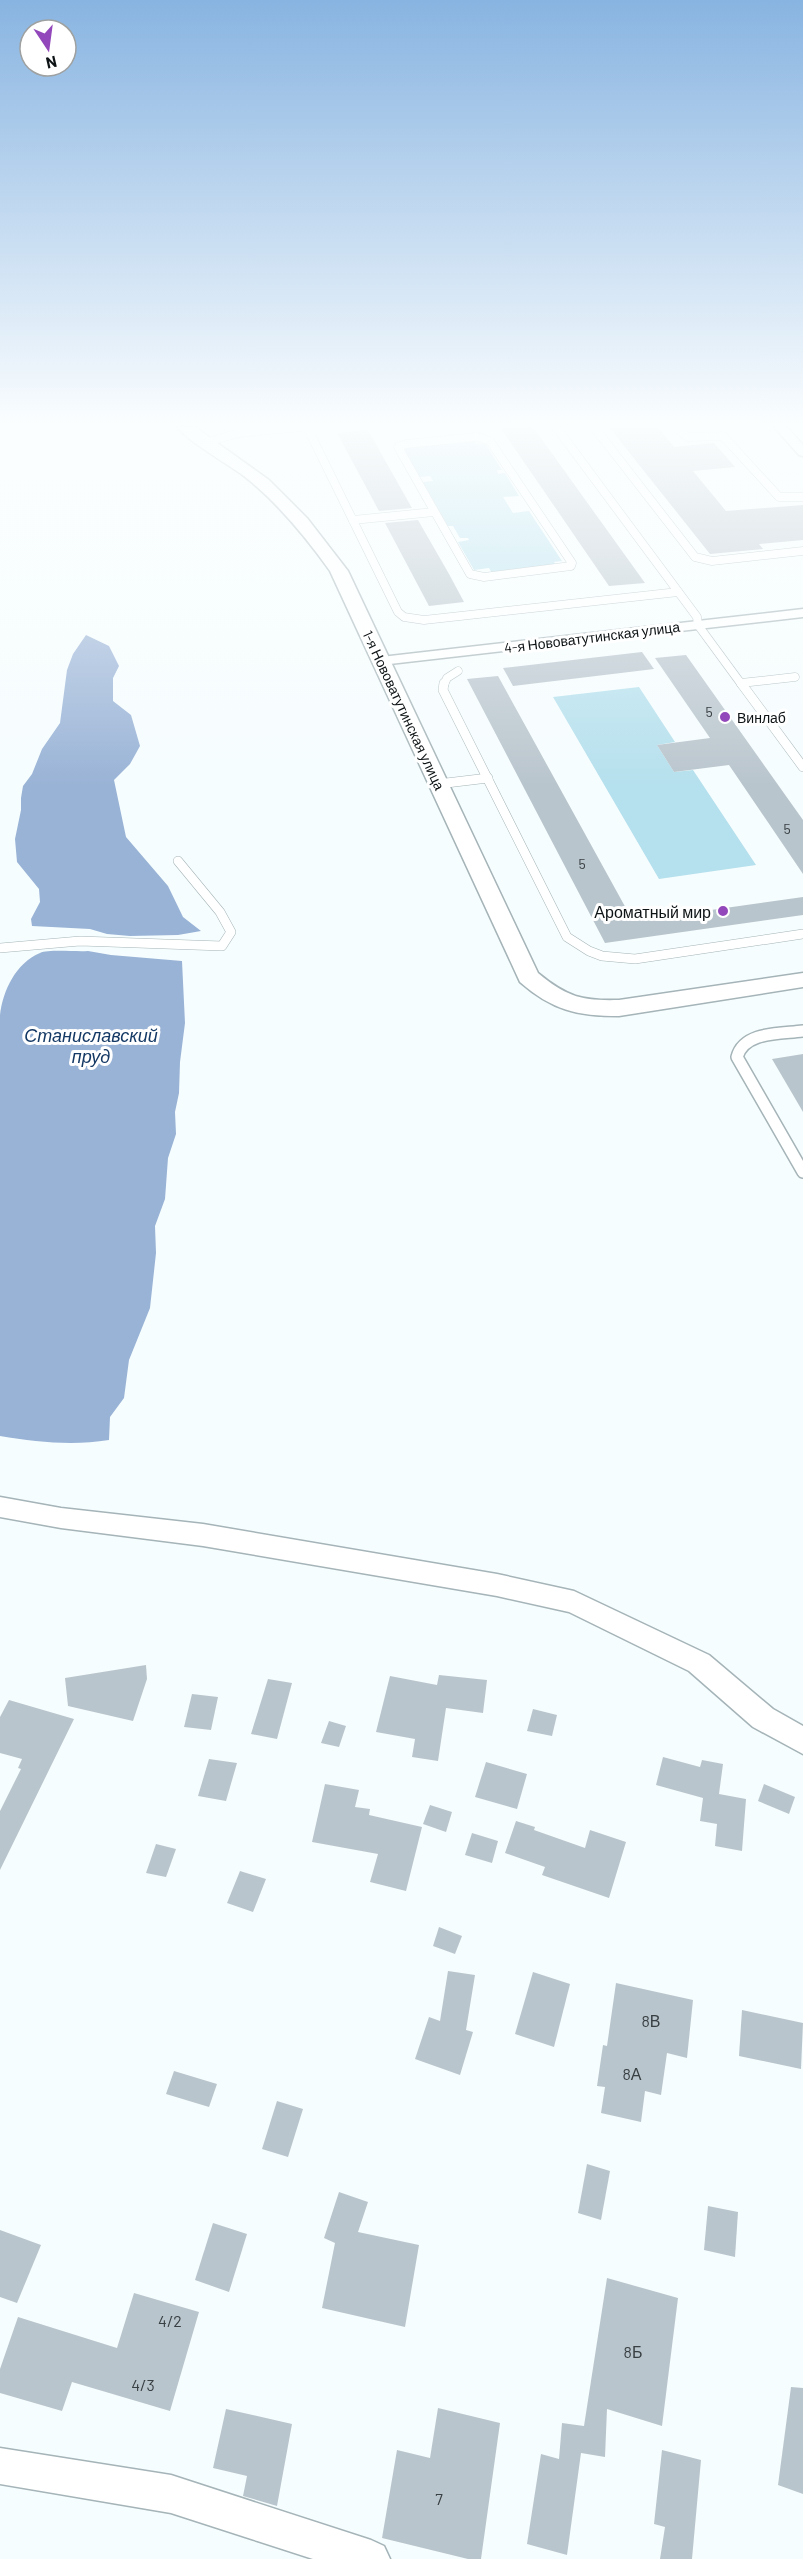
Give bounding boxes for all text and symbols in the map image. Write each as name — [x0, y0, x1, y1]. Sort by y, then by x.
north arrow — [18, 18, 78, 78]
text: N — [44, 53, 59, 74]
street label: 4-я Нововатутинская улица — [503, 618, 681, 656]
street label: 1-я Нововатутинская улица — [359, 627, 449, 793]
house number: 5 — [705, 703, 713, 720]
place label: Винлаб — [737, 709, 786, 726]
marker: Винлаб — [718, 710, 732, 724]
house number: 5 — [783, 820, 791, 837]
house number: 5 — [578, 855, 586, 872]
place label: Ароматный мир — [594, 902, 711, 921]
marker: Ароматный мир — [716, 904, 730, 918]
water label: Станиславский пруд — [24, 1024, 158, 1067]
house number: 8В — [641, 2011, 661, 2030]
house number: 8А — [622, 2064, 642, 2083]
house number: 4/2 — [158, 2311, 182, 2330]
house number: 8Б — [624, 2342, 642, 2361]
house number: 4/3 — [131, 2375, 155, 2394]
house number: 7 — [435, 2489, 443, 2508]

